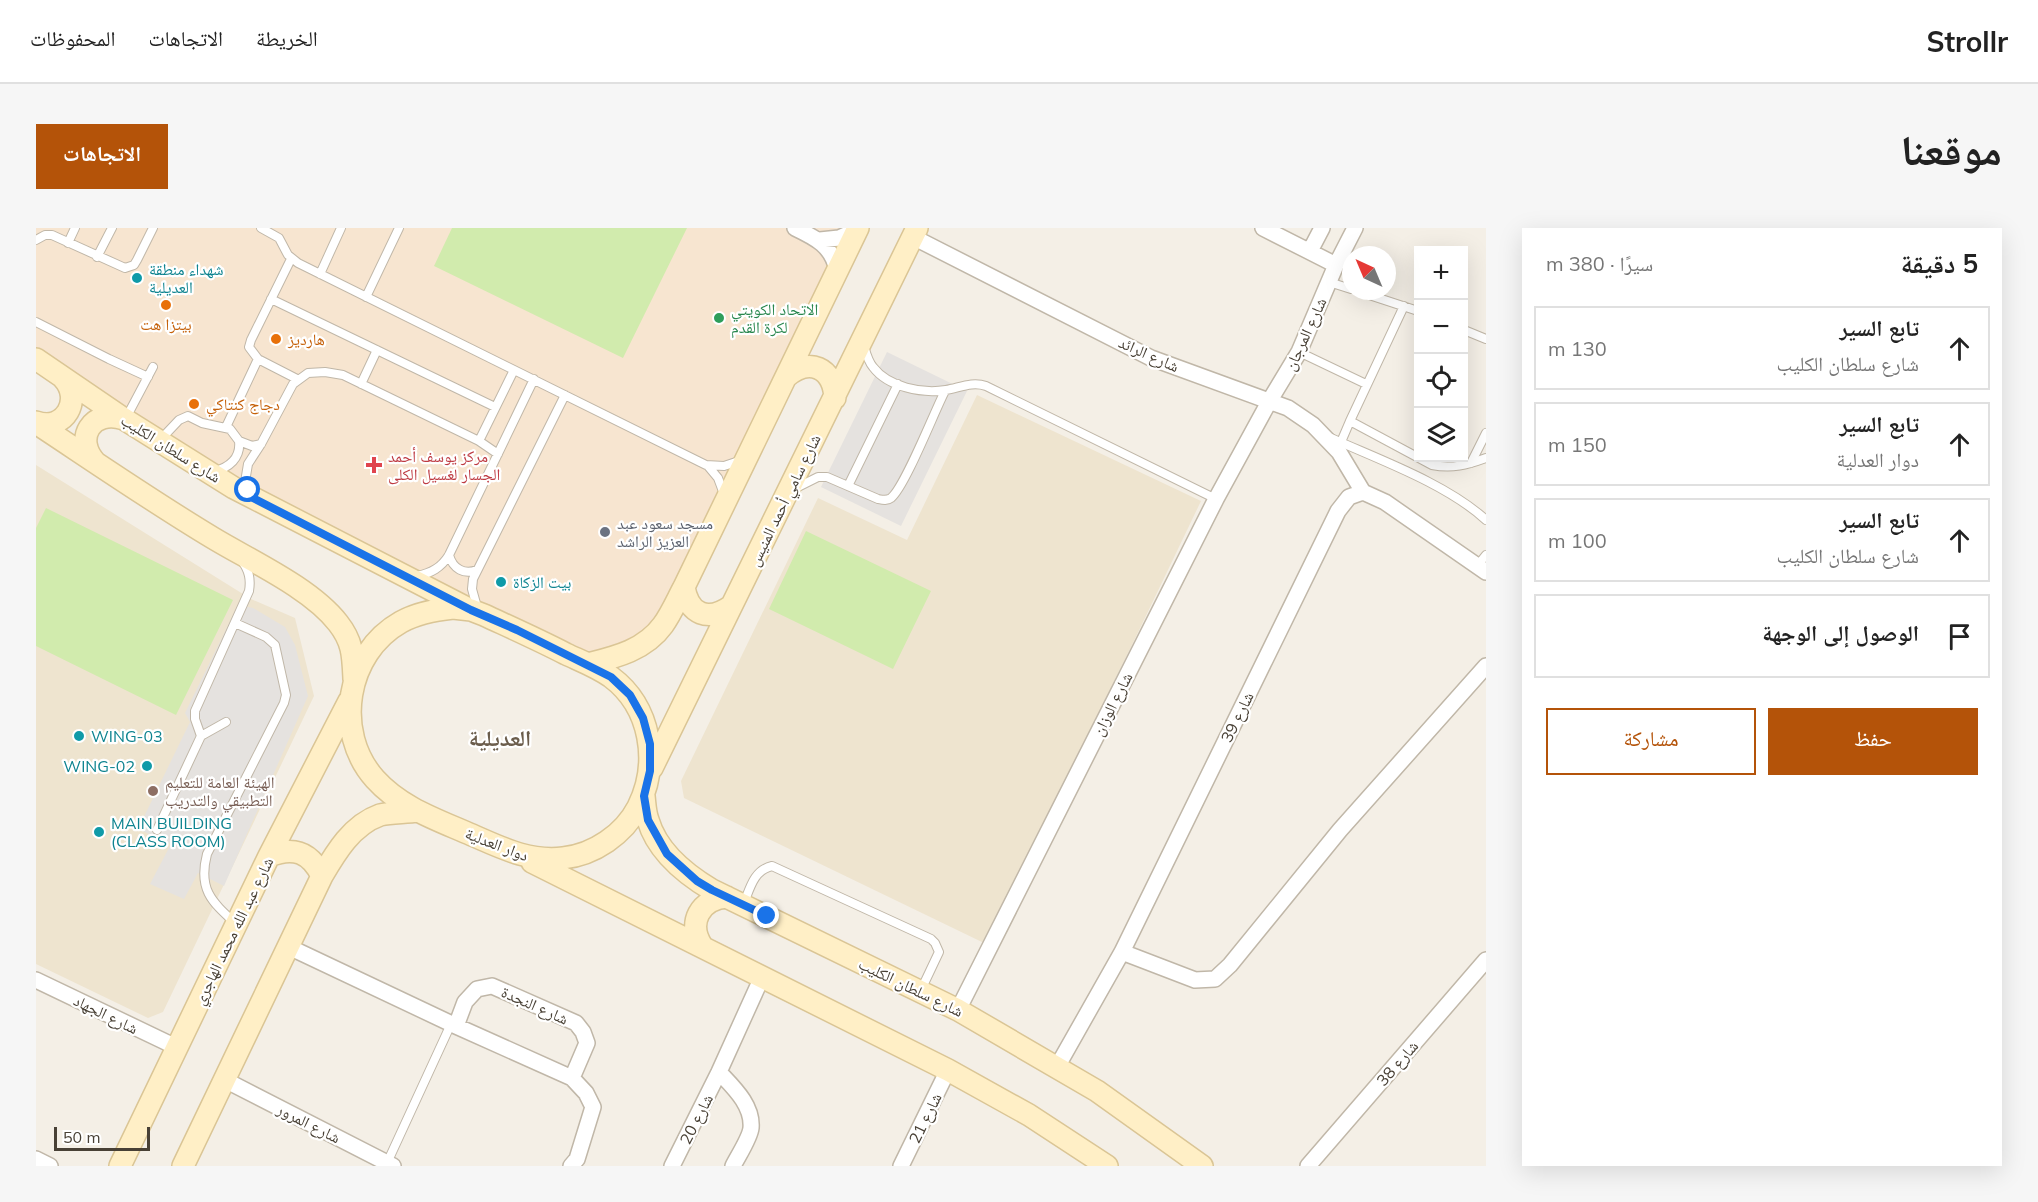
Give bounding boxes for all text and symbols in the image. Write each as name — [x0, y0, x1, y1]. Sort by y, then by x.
text: Strollr — [1926, 24, 2008, 59]
text: المحفوظات — [30, 25, 115, 51]
text: الاتجاهات — [148, 25, 223, 51]
text: الخريطة — [256, 25, 318, 51]
text: موقعنا — [1901, 123, 2002, 176]
button: الاتجاهات — [36, 124, 168, 189]
north arrow — [1342, 246, 1396, 300]
map controls — [1414, 246, 1468, 462]
button: + — [1414, 246, 1468, 300]
text: 5 دقيقة — [1901, 247, 1978, 280]
text: سيرًا · 380 m — [1546, 251, 1653, 276]
place label: شهداء منطقة العديلية — [149, 259, 224, 297]
marker: شهداء منطقة العديلية — [130, 271, 144, 285]
street label: شارع المرجان — [1279, 294, 1332, 374]
marker: بيتزا هت — [159, 298, 173, 312]
place label: الاتحاد الكويتي لكرة القدم — [731, 299, 818, 338]
button: − — [1414, 300, 1468, 354]
marker: الاتحاد الكويتي لكرة القدم — [712, 311, 726, 325]
place label: بيتزا هت — [140, 314, 192, 334]
text: تابع السير — [1840, 314, 1919, 342]
place label: هارديز — [287, 329, 325, 349]
marker: هارديز — [269, 332, 283, 346]
street label: شارع الرائد — [1115, 332, 1182, 377]
icon: ahead — [1943, 332, 1976, 365]
text: 130 m — [1548, 336, 1607, 361]
text: شارع سلطان الكليب — [1777, 351, 1919, 376]
button: locate — [1414, 354, 1468, 408]
place label: دجاج كنتاكي — [206, 394, 280, 417]
marker: دجاج كنتاكي — [187, 397, 201, 411]
button: layers — [1414, 408, 1468, 462]
street label: شارع سلطان الكليب — [117, 409, 225, 488]
text: تابع السير — [1840, 410, 1919, 438]
icon: ahead — [1943, 428, 1976, 461]
street label: شارع سامي أحمد المنيس — [743, 431, 827, 571]
text: 150 m — [1548, 432, 1607, 457]
place label: مركز يوسف أحمد الجسار لغسيل الكلى — [388, 446, 500, 485]
text: دوار العدلية — [1836, 447, 1919, 472]
marker: مركز يوسف أحمد الجسار لغسيل الكلى — [365, 456, 383, 474]
route start — [234, 476, 260, 502]
text: تابع السير — [1840, 506, 1919, 534]
place label: مسجد سعود عبد العزيز الراشد — [617, 513, 713, 551]
icon: ahead — [1943, 524, 1976, 557]
marker: مسجد سعود عبد العزيز الراشد — [598, 525, 612, 539]
text: 100 m — [1548, 528, 1607, 553]
text: شارع سلطان الكليب — [1777, 543, 1919, 568]
place label: بيت الزكاة — [513, 572, 571, 592]
marker: بيت الزكاة — [494, 575, 508, 589]
text: الوصول إلى الوجهة — [1762, 619, 1919, 647]
icon: arrive — [1943, 620, 1976, 653]
street label: شارع الوزان — [1088, 669, 1137, 740]
street label: شارع 39 — [1216, 688, 1259, 746]
button: مشاركة — [1546, 708, 1756, 775]
button: حفظ — [1768, 708, 1978, 775]
district label: العديلية — [469, 724, 531, 752]
place label: WING-03 — [91, 726, 163, 746]
marker: WING-03 — [72, 729, 86, 743]
place label: WING-02 — [63, 756, 135, 776]
marker: WING-02 — [140, 759, 154, 773]
place label: الهيئة العامة للتعليم التطبيقي والتدريب — [165, 772, 275, 813]
marker: الهيئة العامة للتعليم التطبيقي والتدريب — [146, 784, 160, 798]
place label: MAIN BUILDING (CLASS ROOM) — [111, 813, 232, 851]
street label: دوار العدلية — [463, 823, 531, 865]
marker: MAIN BUILDING (CLASS ROOM) — [92, 825, 106, 839]
street label: شارع عبد الله محمد الهاجري — [189, 854, 280, 1009]
route end — [753, 902, 779, 928]
street label: شارع سلطان الكليب — [855, 953, 967, 1022]
street label: شارع النجدة — [498, 981, 572, 1030]
street label: شارع الجهاد — [70, 990, 141, 1039]
street label: شارع 38 — [1372, 1036, 1423, 1091]
street label: شارع 21 — [904, 1089, 947, 1147]
street label: شارع 20 — [675, 1090, 718, 1148]
street label: شارع المرور — [273, 1098, 344, 1148]
scale bar — [54, 1124, 150, 1152]
text: 50 m — [63, 1127, 100, 1147]

